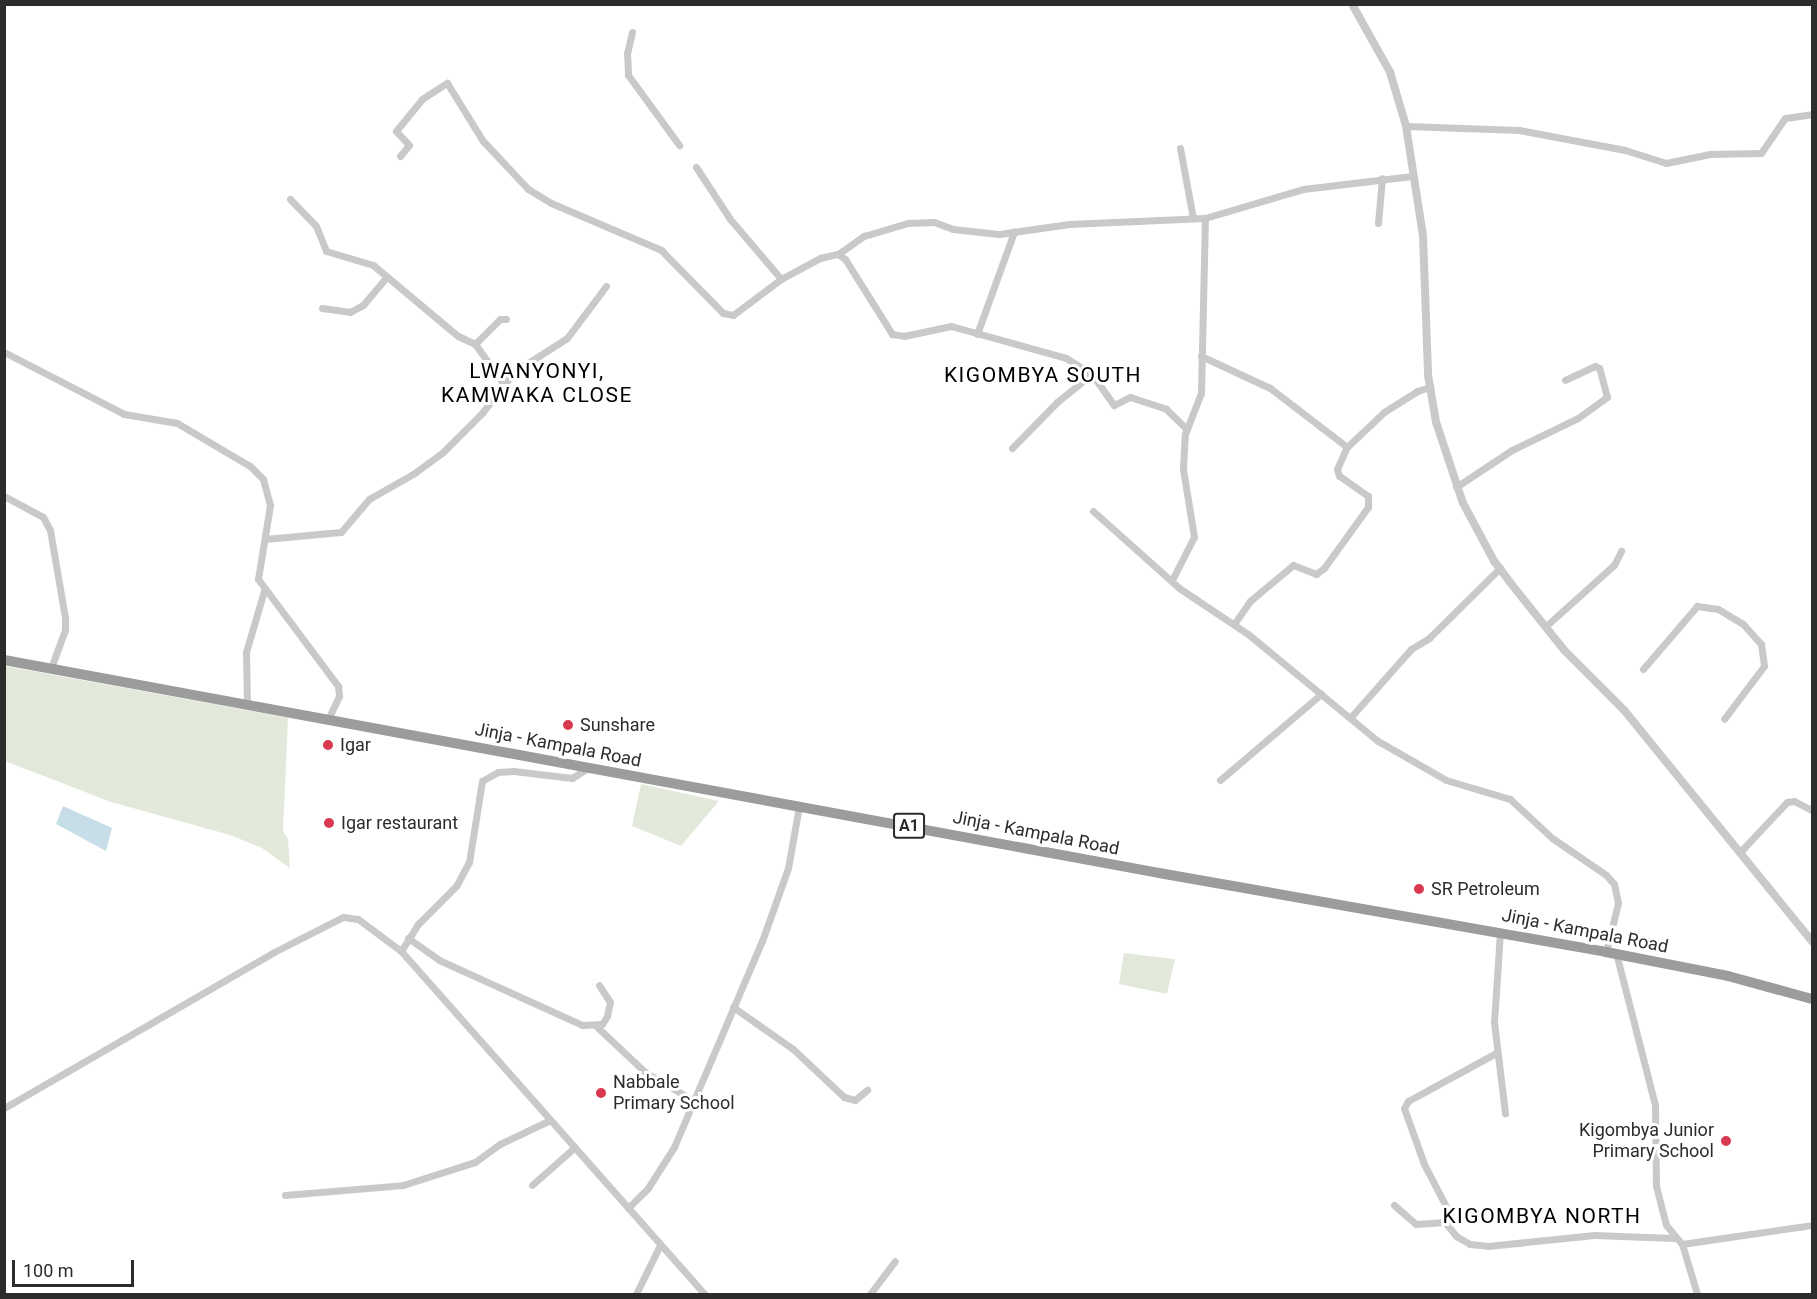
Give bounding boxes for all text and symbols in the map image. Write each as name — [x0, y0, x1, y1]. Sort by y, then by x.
district label: LWANYONYI, KAMWAKA CLOSE — [441, 358, 633, 408]
district label: KIGOMBYA SOUTH — [944, 362, 1142, 388]
place label: Sunshare — [580, 714, 655, 736]
street label: Jinja - Kampala Road — [473, 718, 643, 772]
marker: Sunshare — [561, 718, 575, 732]
place label: Igar — [340, 734, 371, 756]
marker: Igar — [321, 738, 335, 752]
street label: Jinja - Kampala Road — [951, 806, 1121, 860]
place label: Igar restaurant — [341, 812, 458, 834]
road number: A1 — [892, 813, 926, 839]
marker: Igar restaurant — [322, 816, 336, 830]
place label: SR Petroleum — [1431, 878, 1540, 900]
marker: SR Petroleum — [1412, 882, 1426, 896]
street label: Jinja - Kampala Road — [1500, 904, 1670, 958]
place label: Nabbale Primary School — [613, 1072, 735, 1114]
marker: Nabbale Primary School — [594, 1086, 608, 1100]
place label: Kigombya Junior Primary School — [1579, 1120, 1714, 1162]
marker: Kigombya Junior Primary School — [1719, 1134, 1733, 1148]
district label: KIGOMBYA NORTH — [1442, 1203, 1642, 1229]
scale bar — [15, 1248, 136, 1286]
text: 100 m — [23, 1260, 74, 1281]

